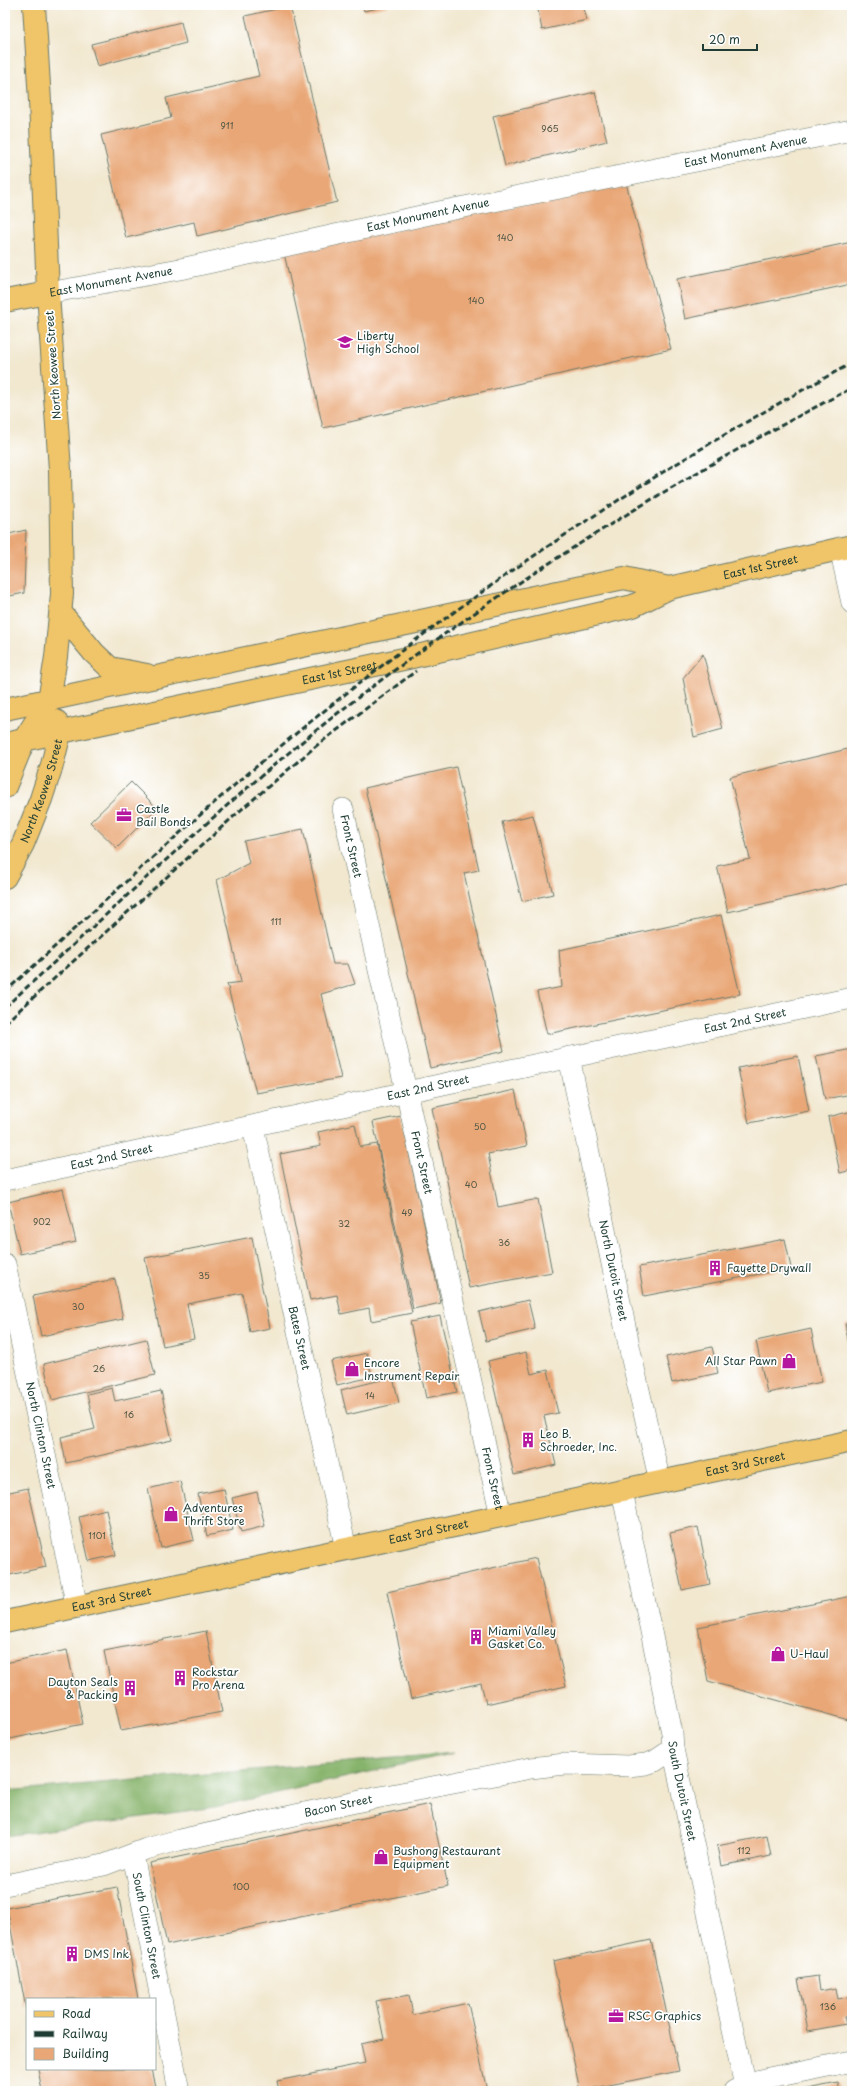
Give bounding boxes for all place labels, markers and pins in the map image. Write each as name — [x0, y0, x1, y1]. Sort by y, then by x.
place label: Liberty High School — [357, 327, 419, 357]
school or university icon: Liberty High School — [336, 333, 354, 351]
place label: Castle Bail Bonds — [136, 800, 191, 830]
office icon: Castle Bail Bonds — [115, 806, 133, 824]
building icon: Fayette Drywall — [706, 1259, 724, 1277]
place label: Fayette Drywall — [727, 1259, 811, 1276]
place label: All Star Pawn — [705, 1352, 777, 1369]
shop icon: All Star Pawn — [780, 1352, 798, 1370]
place label: Encore Instrument Repair — [364, 1354, 459, 1384]
shop icon: Encore Instrument Repair — [343, 1360, 361, 1378]
place label: Leo B. Schroeder, Inc. — [540, 1425, 617, 1455]
building icon: Leo B. Schroeder, Inc. — [519, 1431, 537, 1449]
place label: Adventures Thrift Store — [183, 1499, 245, 1529]
shop icon: Adventures Thrift Store — [162, 1505, 180, 1523]
place label: Miami Valley Gasket Co. — [488, 1622, 556, 1652]
building icon: Miami Valley Gasket Co. — [467, 1628, 485, 1646]
shop icon: U-Haul — [769, 1645, 787, 1663]
place label: U-Haul — [790, 1645, 829, 1662]
place label: Rockstar Pro Arena — [192, 1663, 245, 1693]
building icon: Rockstar Pro Arena — [171, 1669, 189, 1687]
place label: Dayton Seals & Packing — [48, 1673, 118, 1703]
building icon: Dayton Seals & Packing — [121, 1679, 139, 1697]
place label: Bushong Restaurant Equipment — [393, 1842, 501, 1872]
shop icon: Bushong Restaurant Equipment — [372, 1848, 390, 1866]
building icon: DMS Ink — [63, 1945, 81, 1963]
place label: DMS Ink — [84, 1945, 130, 1962]
office icon: RSC Graphics — [607, 2007, 625, 2025]
place label: RSC Graphics — [628, 2007, 701, 2024]

